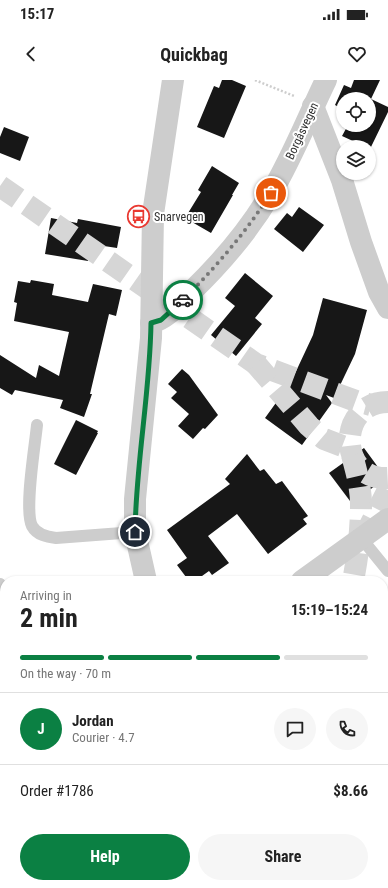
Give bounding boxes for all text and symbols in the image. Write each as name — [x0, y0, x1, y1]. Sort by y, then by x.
text: 15:17 — [20, 5, 54, 23]
icon: back — [20, 43, 42, 65]
icon: heart — [346, 43, 368, 65]
text: Quickbag — [160, 44, 228, 65]
map controls — [336, 92, 376, 180]
button: locate — [336, 92, 376, 132]
street label: Borgåsvegen — [283, 100, 321, 162]
button: layers — [336, 140, 376, 180]
pin — [254, 176, 288, 210]
icon: bag — [260, 182, 282, 204]
bus stop icon: Snarvegen — [126, 204, 152, 230]
place label: Snarvegen — [154, 210, 204, 224]
courier — [163, 280, 203, 320]
icon: car — [172, 289, 194, 311]
pin — [118, 515, 152, 549]
icon: home — [124, 521, 146, 543]
text: Arriving in — [20, 588, 72, 603]
text: 15:19–15:24 — [291, 601, 368, 619]
text: 2 min — [20, 603, 78, 633]
text: On the way · 70 m — [20, 666, 111, 681]
button: chat — [274, 708, 316, 750]
button: phone — [326, 708, 368, 750]
text: Jordan — [72, 712, 114, 730]
text: J — [37, 720, 45, 738]
text: Courier · 4.7 — [72, 730, 135, 745]
text: Order #1786 — [20, 782, 94, 800]
text: $8.66 — [333, 782, 368, 800]
button: Help — [20, 834, 190, 880]
button: Share — [198, 834, 368, 880]

